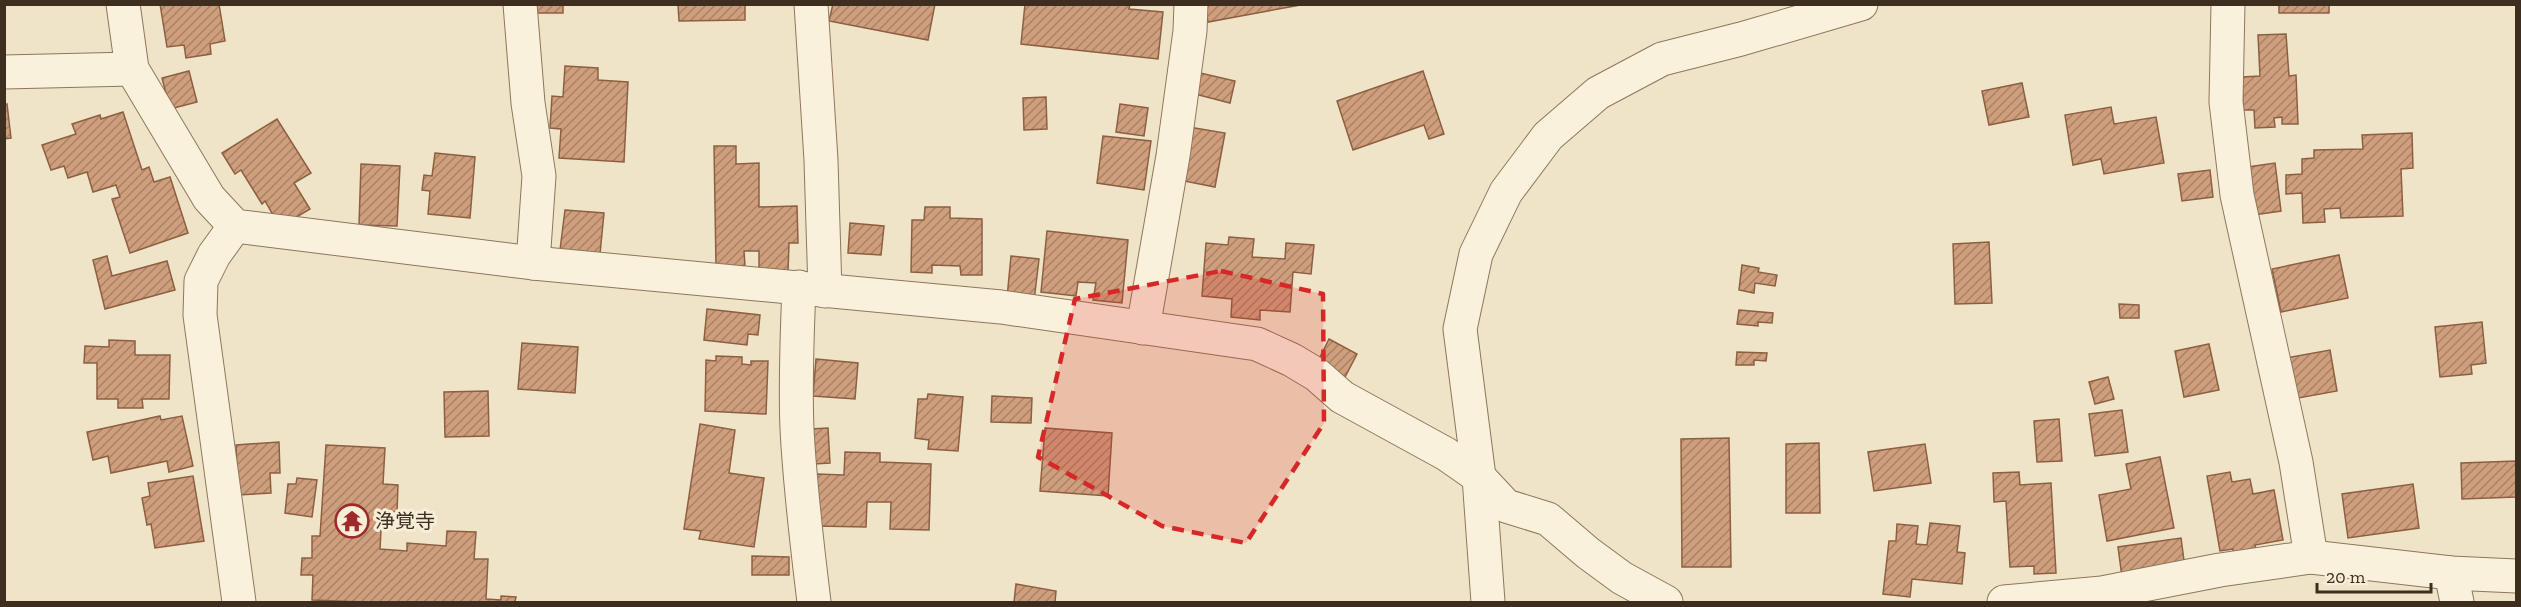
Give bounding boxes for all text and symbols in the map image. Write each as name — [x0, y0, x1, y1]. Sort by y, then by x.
temple icon: 浄覚寺 — [334, 503, 370, 539]
place label: 浄覚寺 — [375, 509, 435, 533]
scale bar — [2317, 556, 2431, 594]
text: 20 m — [2326, 566, 2366, 588]

